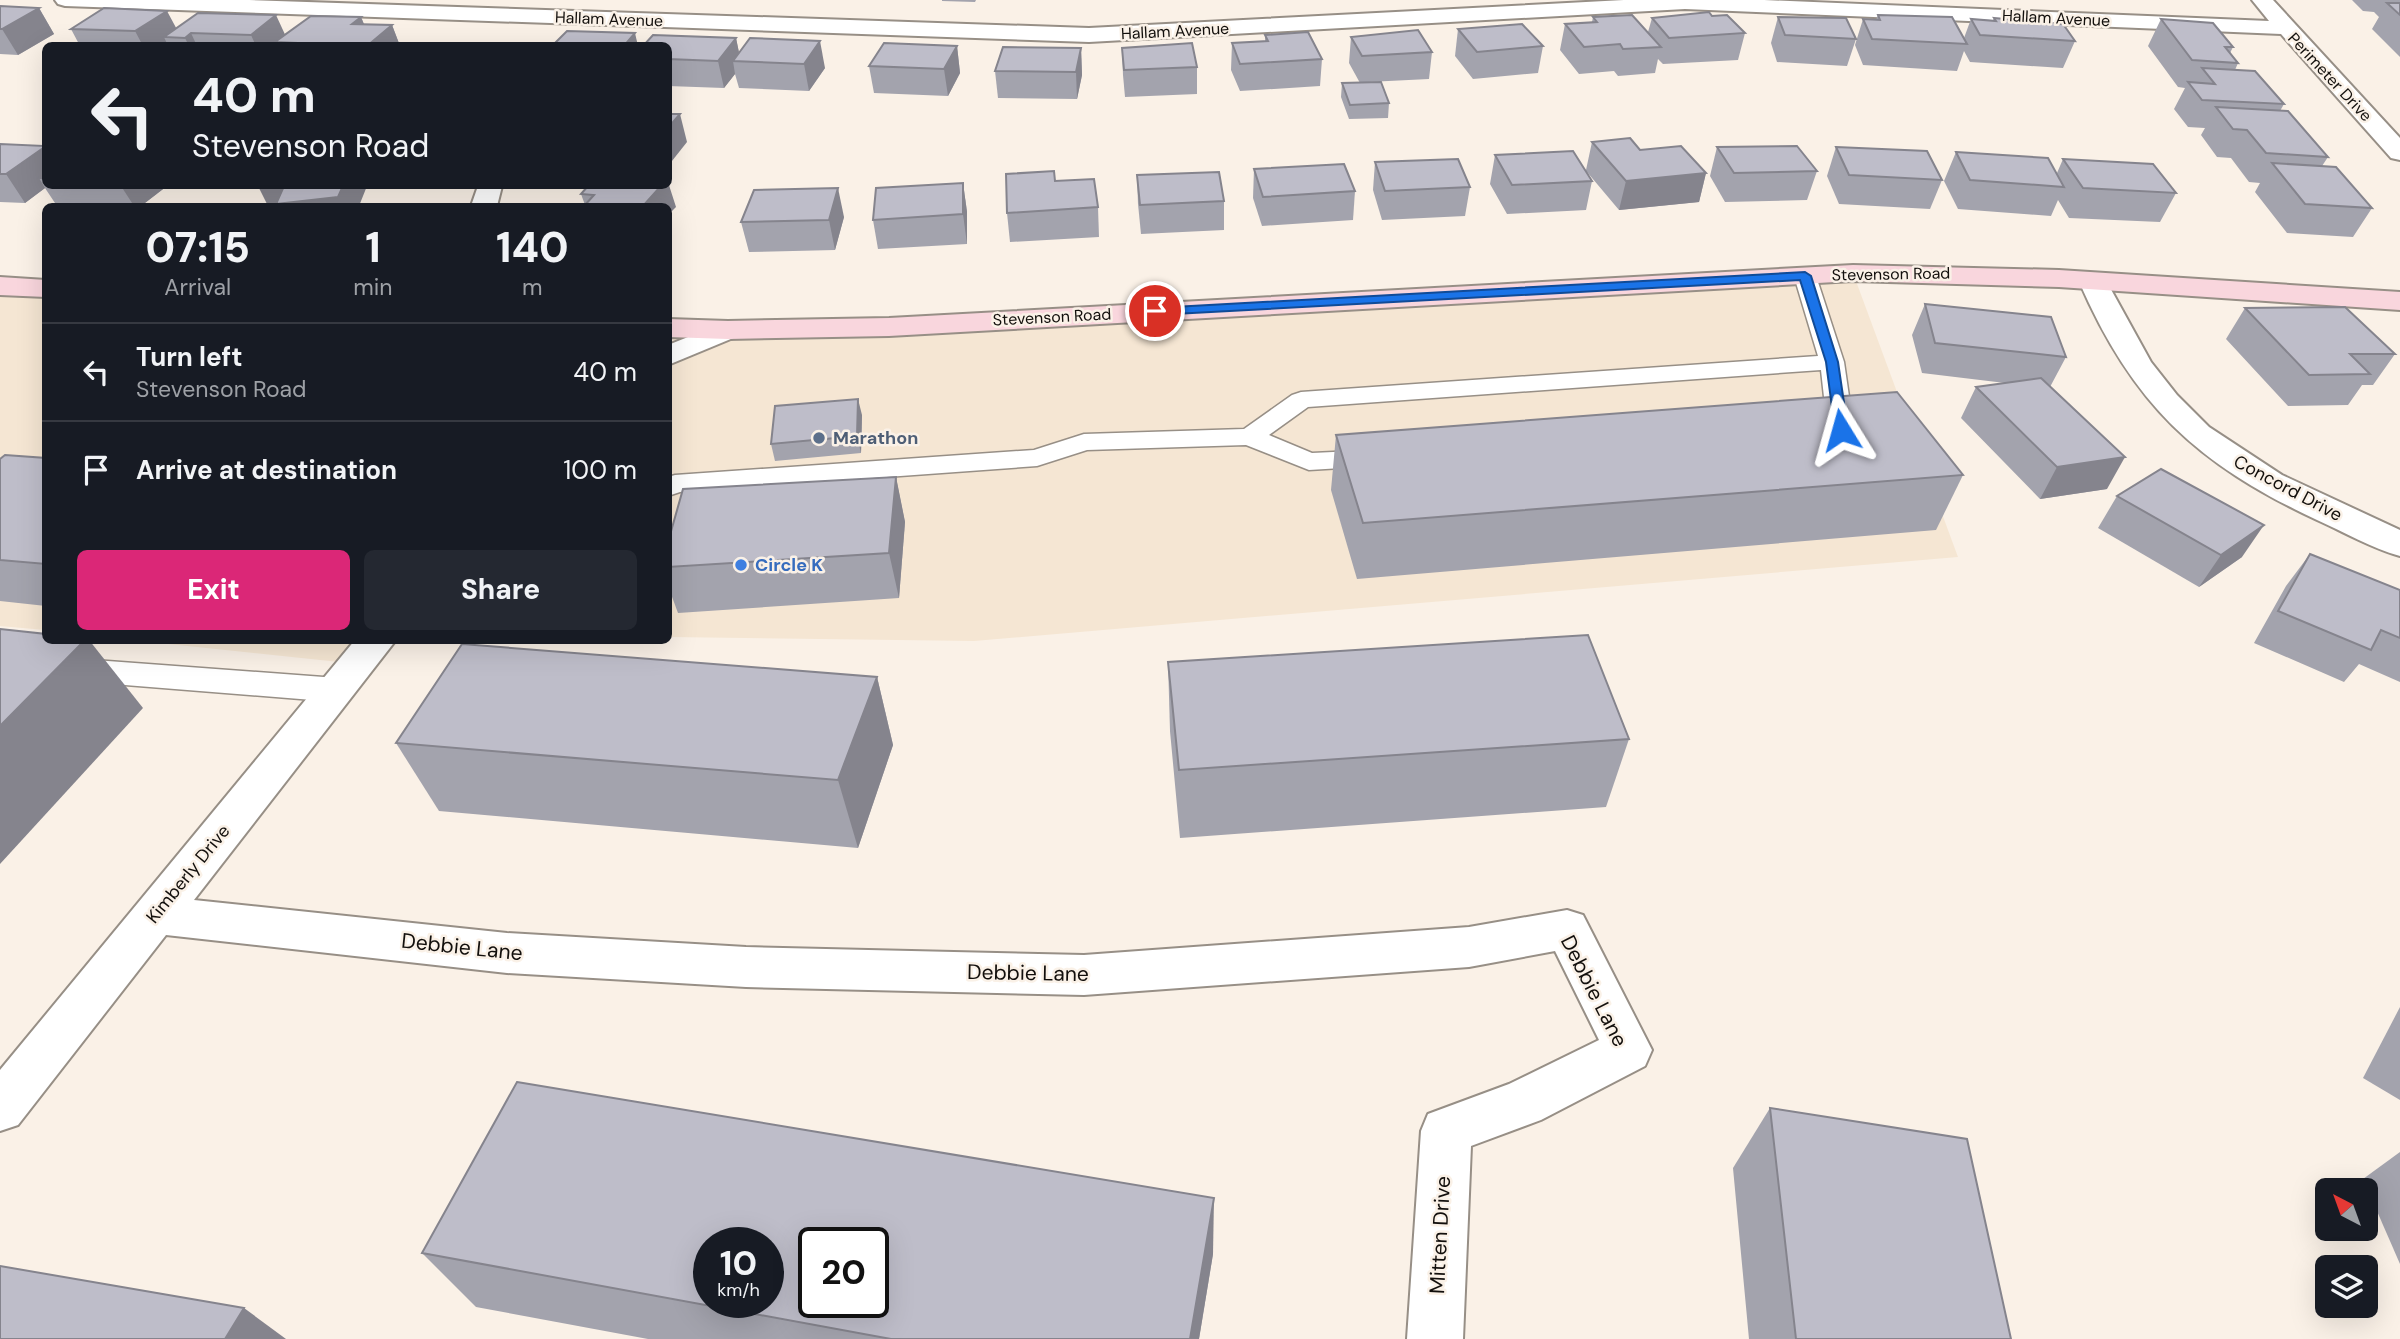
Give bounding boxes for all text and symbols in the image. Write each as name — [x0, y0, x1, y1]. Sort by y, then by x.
street label: Hallam Avenue — [2001, 5, 2111, 31]
street label: Hallam Avenue — [555, 7, 663, 31]
street label: Hallam Avenue — [1120, 18, 1230, 44]
street label: Perimeter Drive — [2283, 28, 2377, 126]
text: 40 m — [192, 63, 316, 127]
icon: left — [77, 70, 168, 161]
text: Stevenson Road — [192, 125, 429, 167]
text: 07:15 — [145, 220, 250, 275]
text: 1 — [365, 220, 381, 275]
text: 140 — [496, 220, 569, 275]
street label: Stevenson Road — [1832, 262, 1950, 286]
text: Arrival — [164, 272, 231, 302]
text: min — [353, 272, 393, 302]
text: m — [522, 272, 543, 302]
pin — [1125, 281, 1185, 341]
icon: arrive — [1136, 292, 1174, 330]
street label: Stevenson Road — [992, 303, 1112, 331]
text: Turn left — [136, 340, 243, 374]
icon: left — [77, 353, 115, 391]
text: 40 m — [573, 355, 637, 389]
text: Stevenson Road — [136, 374, 307, 404]
position arrow — [1804, 393, 1878, 467]
place label: Marathon — [833, 426, 918, 450]
marker: Marathon — [811, 430, 827, 446]
street label: Concord Drive — [2229, 449, 2347, 527]
icon: arrive — [77, 451, 115, 489]
text: Arrive at destination — [136, 453, 397, 487]
text: 100 m — [563, 453, 637, 487]
button: Exit — [77, 550, 350, 630]
button: Share — [364, 550, 637, 630]
place label: Circle K — [755, 553, 823, 577]
marker: Circle K — [733, 557, 749, 573]
street label: Kimberly Drive — [141, 820, 235, 928]
street label: Debbie Lane — [400, 927, 524, 967]
street label: Debbie Lane — [1554, 930, 1634, 1052]
street label: Debbie Lane — [967, 958, 1089, 988]
street label: Mitten Drive — [1423, 1175, 1457, 1295]
north arrow — [2315, 1178, 2378, 1241]
map controls — [2315, 1178, 2378, 1318]
speed limit sign: 20 — [798, 1227, 889, 1318]
text: 10 — [720, 1240, 757, 1286]
button: layers — [2315, 1255, 2378, 1318]
text: km/h — [717, 1278, 760, 1302]

